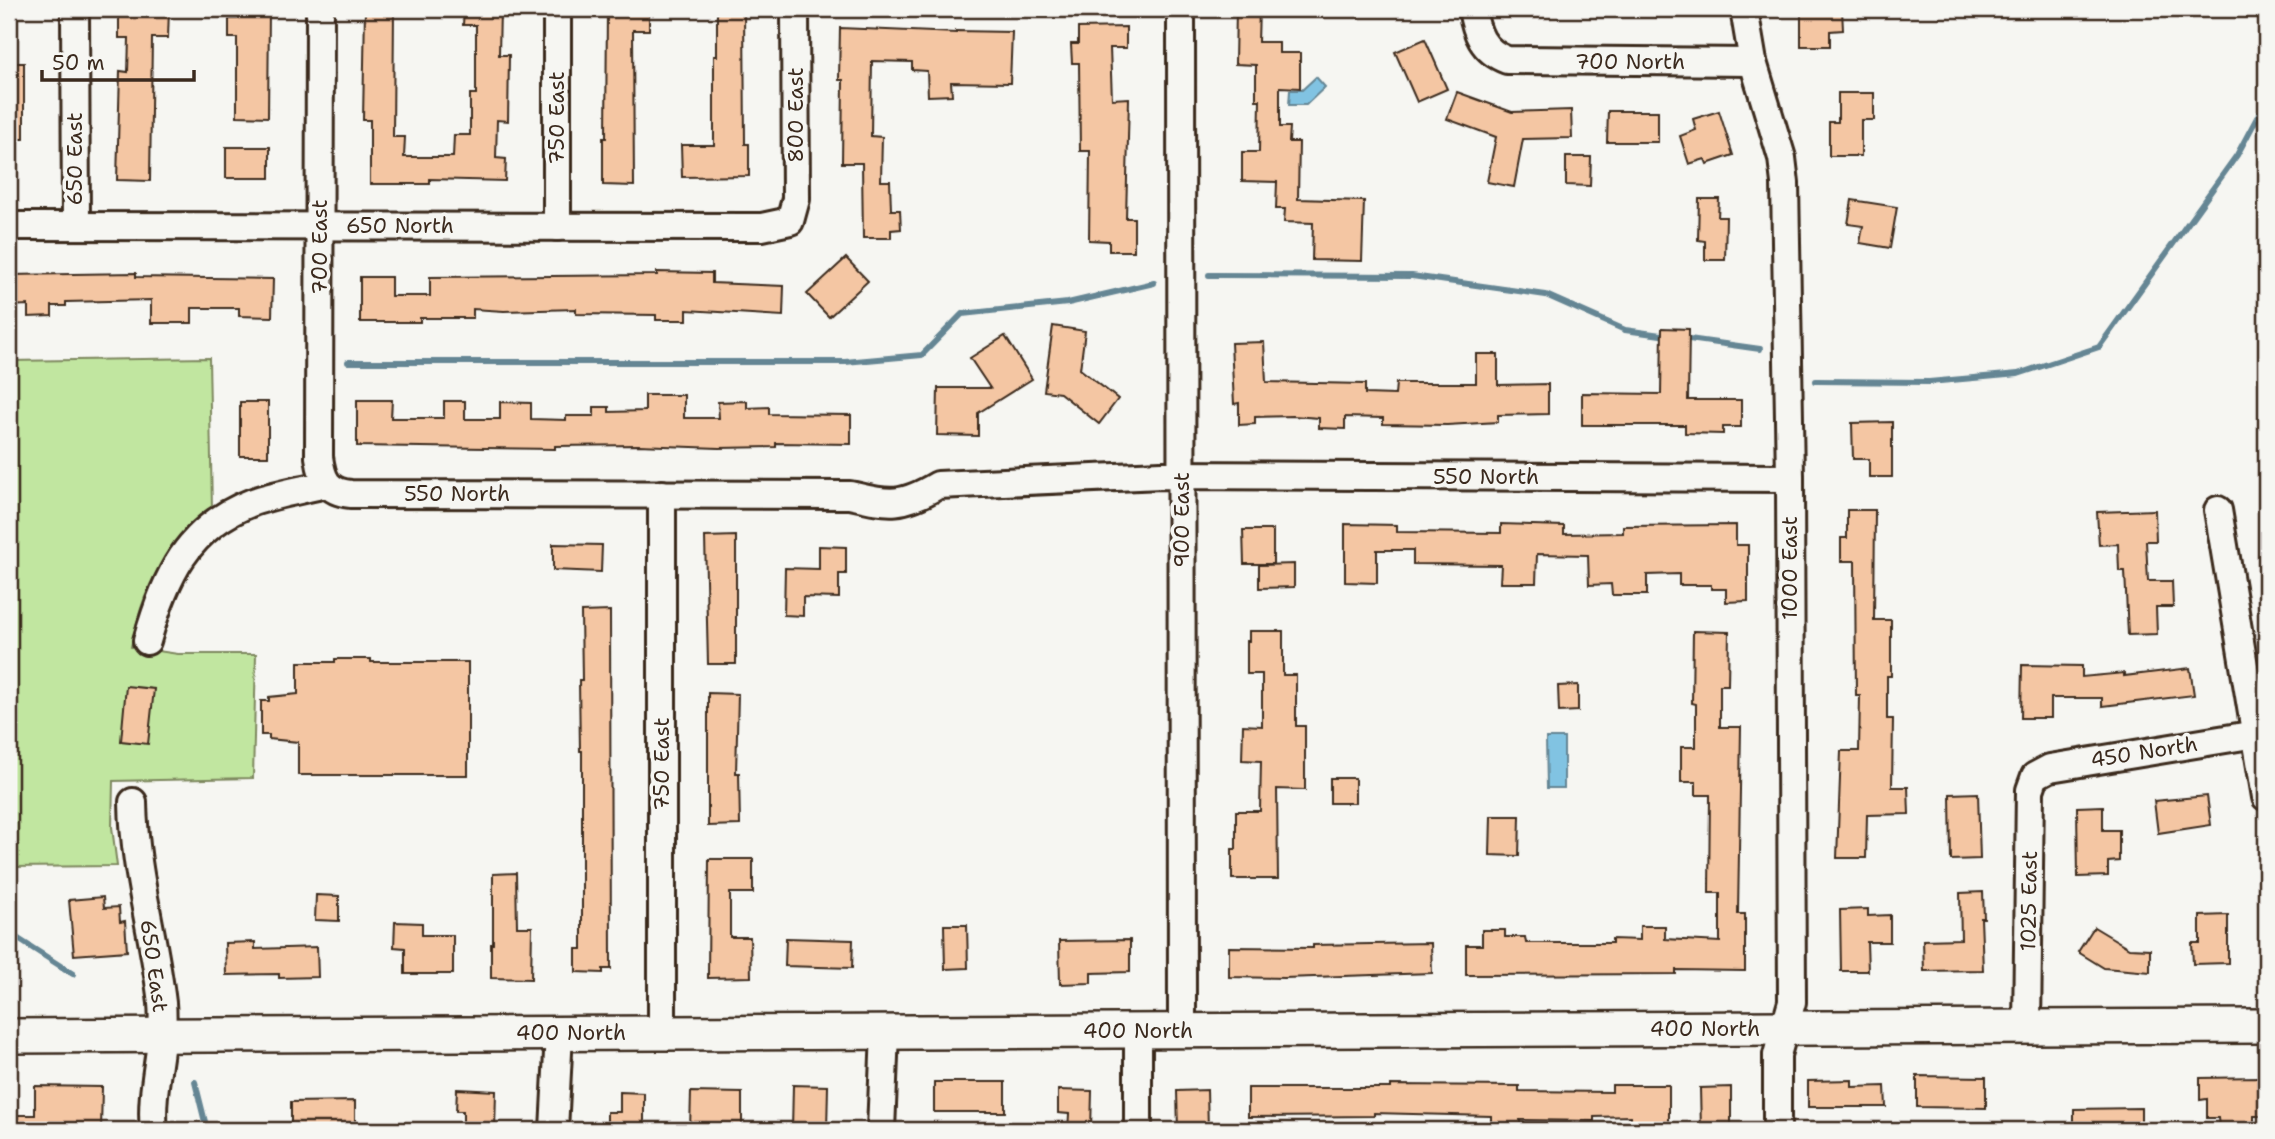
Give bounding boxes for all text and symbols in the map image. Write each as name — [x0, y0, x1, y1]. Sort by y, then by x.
scale bar — [42, 38, 194, 82]
street label: 700 North — [1575, 48, 1685, 76]
text: 50 m — [52, 49, 105, 77]
street label: 800 East — [782, 67, 810, 163]
street label: 750 East — [543, 71, 571, 165]
street label: 650 East — [61, 112, 89, 206]
street label: 700 East — [306, 199, 334, 295]
street label: 650 North — [346, 212, 454, 240]
street label: 550 North — [1433, 463, 1539, 491]
street label: 900 East — [1168, 472, 1196, 568]
street label: 550 North — [404, 480, 510, 508]
street label: 1000 East — [1776, 516, 1804, 620]
street label: 750 East — [648, 717, 676, 811]
street label: 450 North — [2088, 730, 2200, 774]
street label: 1025 East — [2014, 850, 2044, 952]
street label: 650 East — [134, 918, 174, 1014]
street label: 400 North — [1650, 1015, 1760, 1043]
street label: 400 North — [1083, 1017, 1193, 1045]
street label: 400 North — [516, 1019, 626, 1047]

